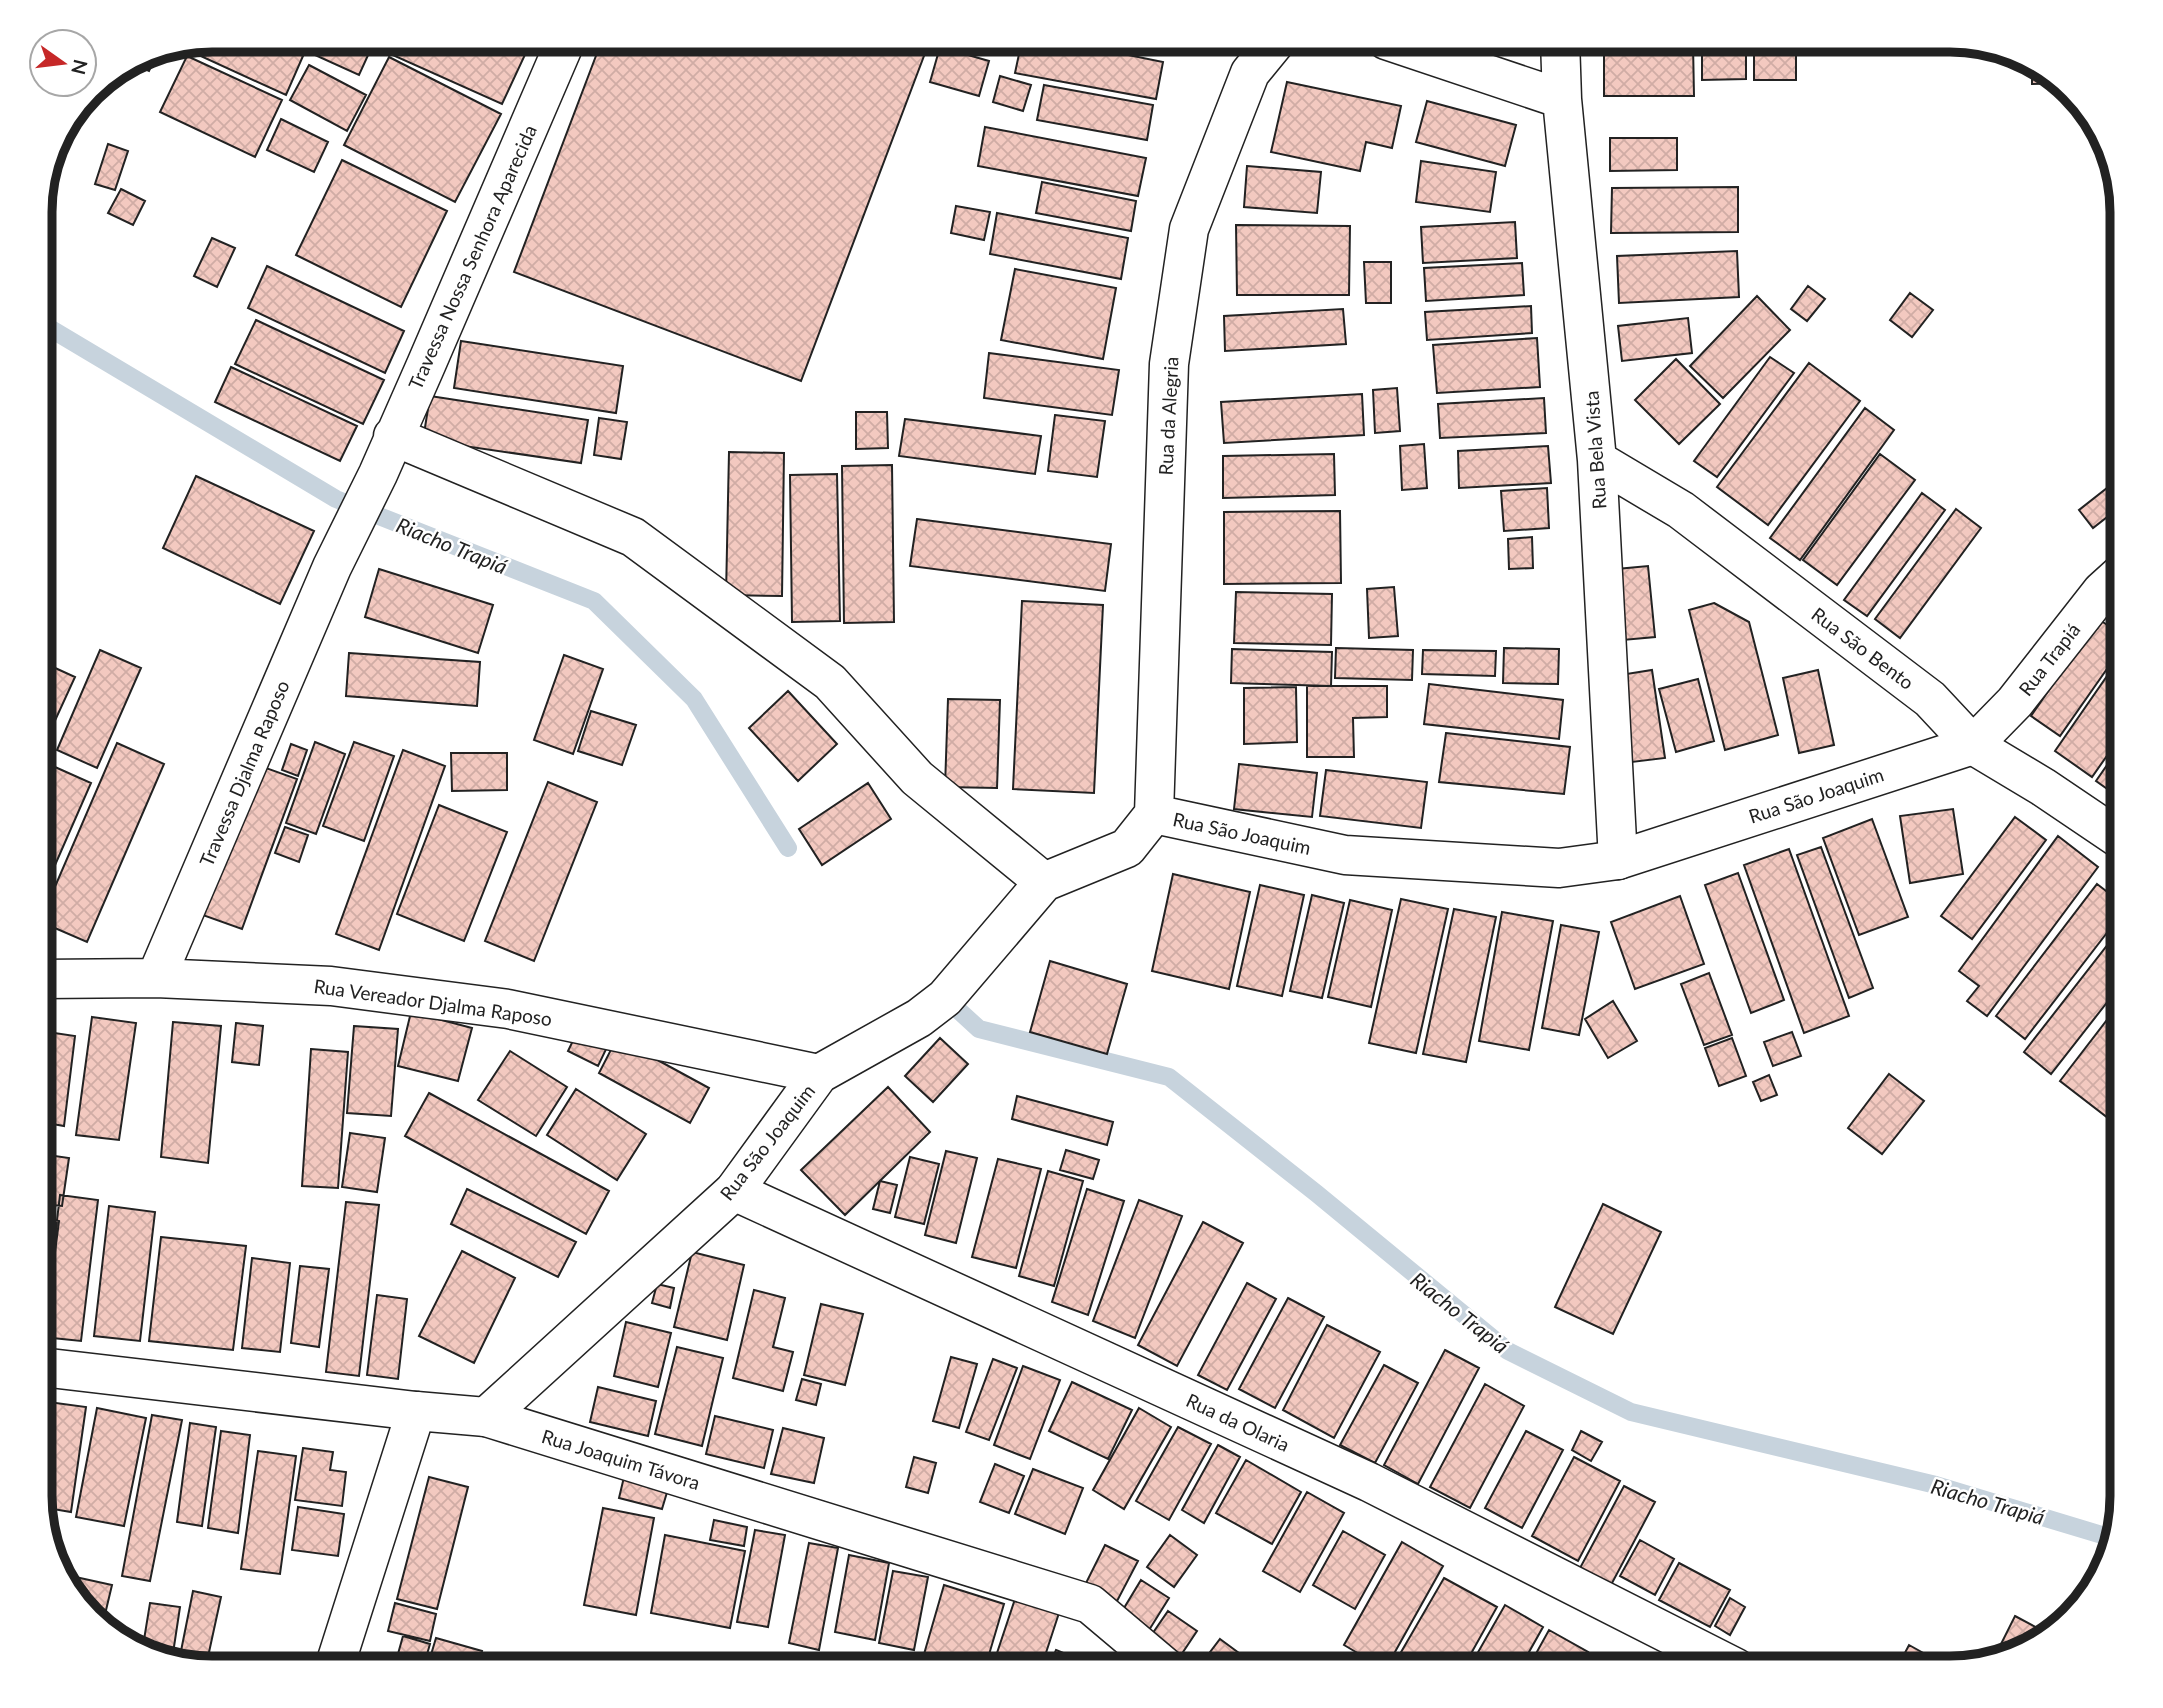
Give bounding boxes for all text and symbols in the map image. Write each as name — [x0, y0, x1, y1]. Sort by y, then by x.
north arrow — [28, 28, 98, 98]
text: N — [67, 57, 93, 77]
street label: Travessa Nossa Senhora Aparecida — [403, 121, 541, 393]
street label: Rua da Alegria — [1153, 356, 1183, 476]
street label: Rua Bela Vista — [1579, 390, 1611, 510]
water label: Riacho Trapiá — [393, 511, 511, 579]
street label: Rua São Bento — [1807, 602, 1919, 694]
street label: Rua Trapiá — [2014, 618, 2084, 700]
street label: Travessa Djalma Raposo — [194, 677, 294, 869]
street label: Rua São Joaquim — [1746, 762, 1886, 828]
street label: Rua São Joaquim — [1171, 807, 1313, 859]
street label: Rua Vereador Djalma Raposo — [312, 974, 554, 1030]
street label: Rua São Joaquim — [715, 1080, 819, 1204]
water label: Riacho Trapiá — [1406, 1266, 1514, 1358]
street label: Rua da Olaria — [1183, 1388, 1293, 1456]
street label: Rua Joaquim Távora — [539, 1424, 703, 1494]
water label: Riacho Trapiá — [1928, 1473, 2048, 1529]

